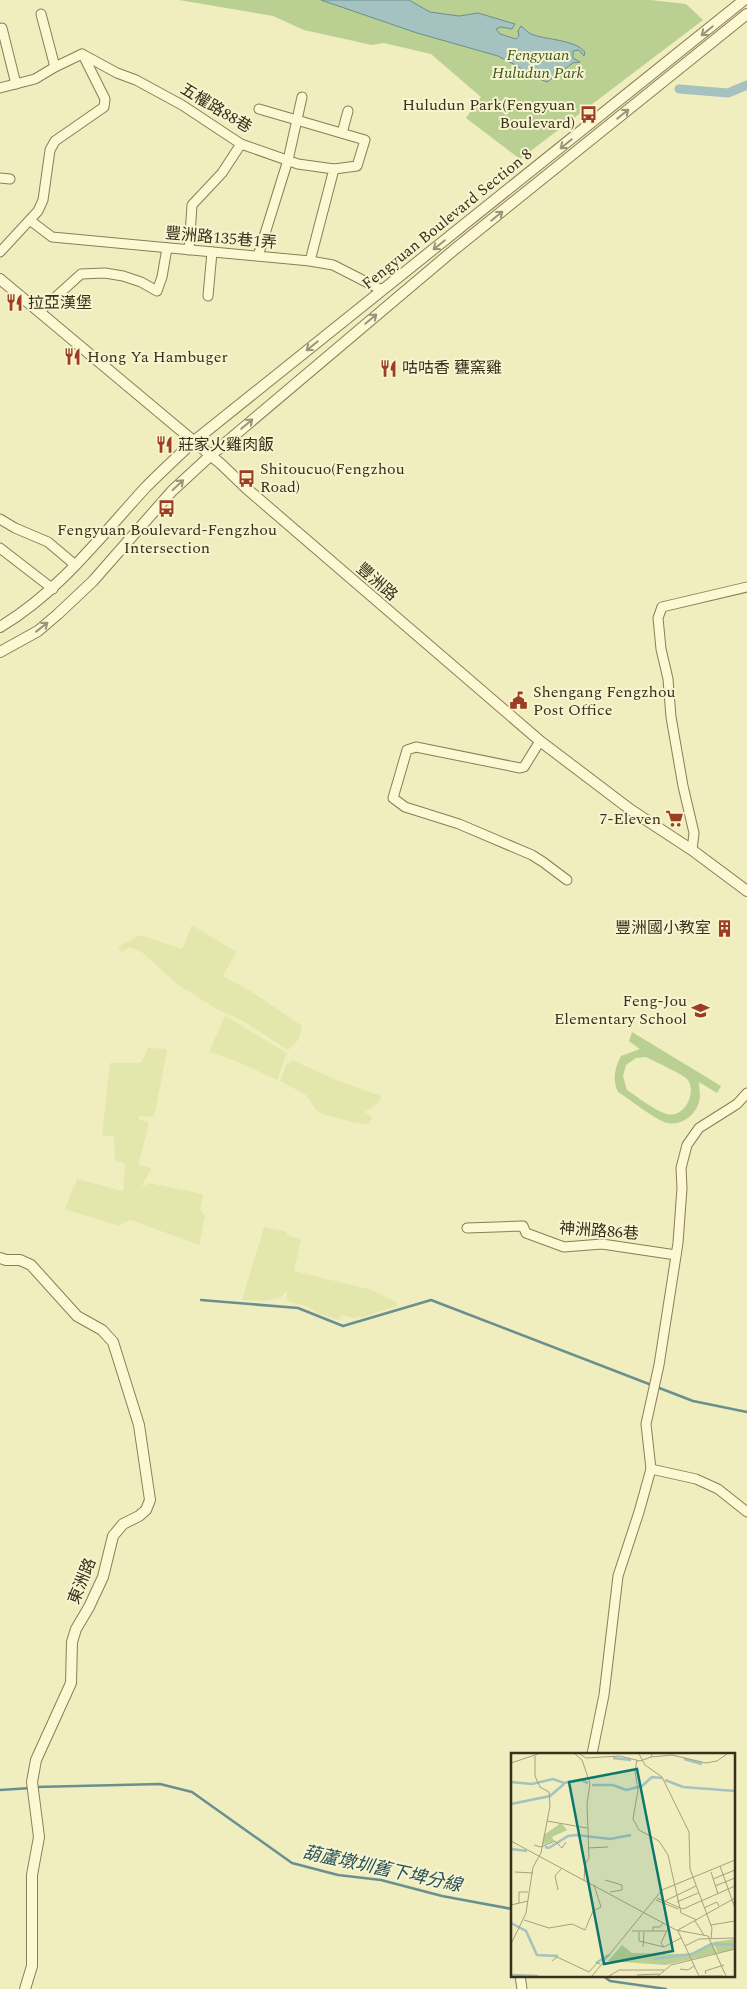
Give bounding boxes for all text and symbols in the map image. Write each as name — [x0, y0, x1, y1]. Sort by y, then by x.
one-way arrow — [700, 26, 713, 37]
park label: Fengyuan Huludun Park — [492, 43, 585, 85]
street label: 五權路88巷 — [176, 77, 256, 139]
place label: Huludun Park(Fengyuan Boulevard) — [402, 93, 575, 135]
bus stop icon: Huludun Park(Fengyuan Boulevard) — [579, 104, 599, 124]
one-way arrow — [616, 109, 629, 120]
one-way arrow — [560, 138, 573, 149]
street label: Fengyuan Boulevard Section 8 — [357, 143, 537, 295]
one-way arrow — [490, 211, 503, 222]
street label: 豐洲路135巷1弄 — [164, 221, 278, 255]
one-way arrow — [432, 239, 445, 250]
place label: 拉亞漢堡 — [28, 291, 92, 315]
restaurant icon: 拉亞漢堡 — [4, 293, 24, 313]
one-way arrow — [364, 314, 377, 325]
one-way arrow — [306, 341, 319, 352]
place label: Hong Ya Hambuger — [87, 345, 228, 369]
restaurant icon: Hong Ya Hambuger — [63, 347, 83, 367]
place label: 咕咕香 甕窯雞 — [402, 356, 502, 380]
restaurant icon: 咕咕香 甕窯雞 — [378, 358, 398, 378]
one-way arrow — [240, 418, 253, 430]
place label: 莊家火雞肉飯 — [178, 433, 274, 457]
restaurant icon: 莊家火雞肉飯 — [154, 435, 174, 455]
place label: Shitoucuo(Fengzhou Road) — [260, 457, 405, 499]
bus stop icon: Shitoucuo(Fengzhou Road) — [236, 468, 256, 488]
one-way arrow — [172, 479, 185, 491]
bus stop icon: Fengyuan Boulevard-Fengzhou Intersection — [157, 498, 177, 518]
place label: Fengyuan Boulevard-Fengzhou Intersection — [57, 518, 277, 560]
street label: 豐洲路 — [351, 557, 403, 607]
one-way arrow — [35, 622, 49, 632]
place label: Shengang Fengzhou Post Office — [533, 680, 676, 722]
public building icon: Shengang Fengzhou Post Office — [509, 691, 529, 711]
place label: 7-Eleven — [599, 807, 661, 831]
supermarket icon: 7-Eleven — [665, 809, 685, 829]
place label: 豐洲國小教室 — [615, 916, 711, 940]
building icon: 豐洲國小教室 — [715, 918, 735, 938]
place label: Feng-Jou Elementary School — [554, 989, 687, 1031]
school or university icon: Feng-Jou Elementary School — [691, 1000, 711, 1020]
street label: 神洲路86巷 — [558, 1216, 640, 1246]
street label: 東洲路 — [62, 1554, 102, 1608]
inset map — [511, 1753, 734, 1976]
water label: 葫蘆墩圳舊下埤分線 — [300, 1839, 466, 1899]

